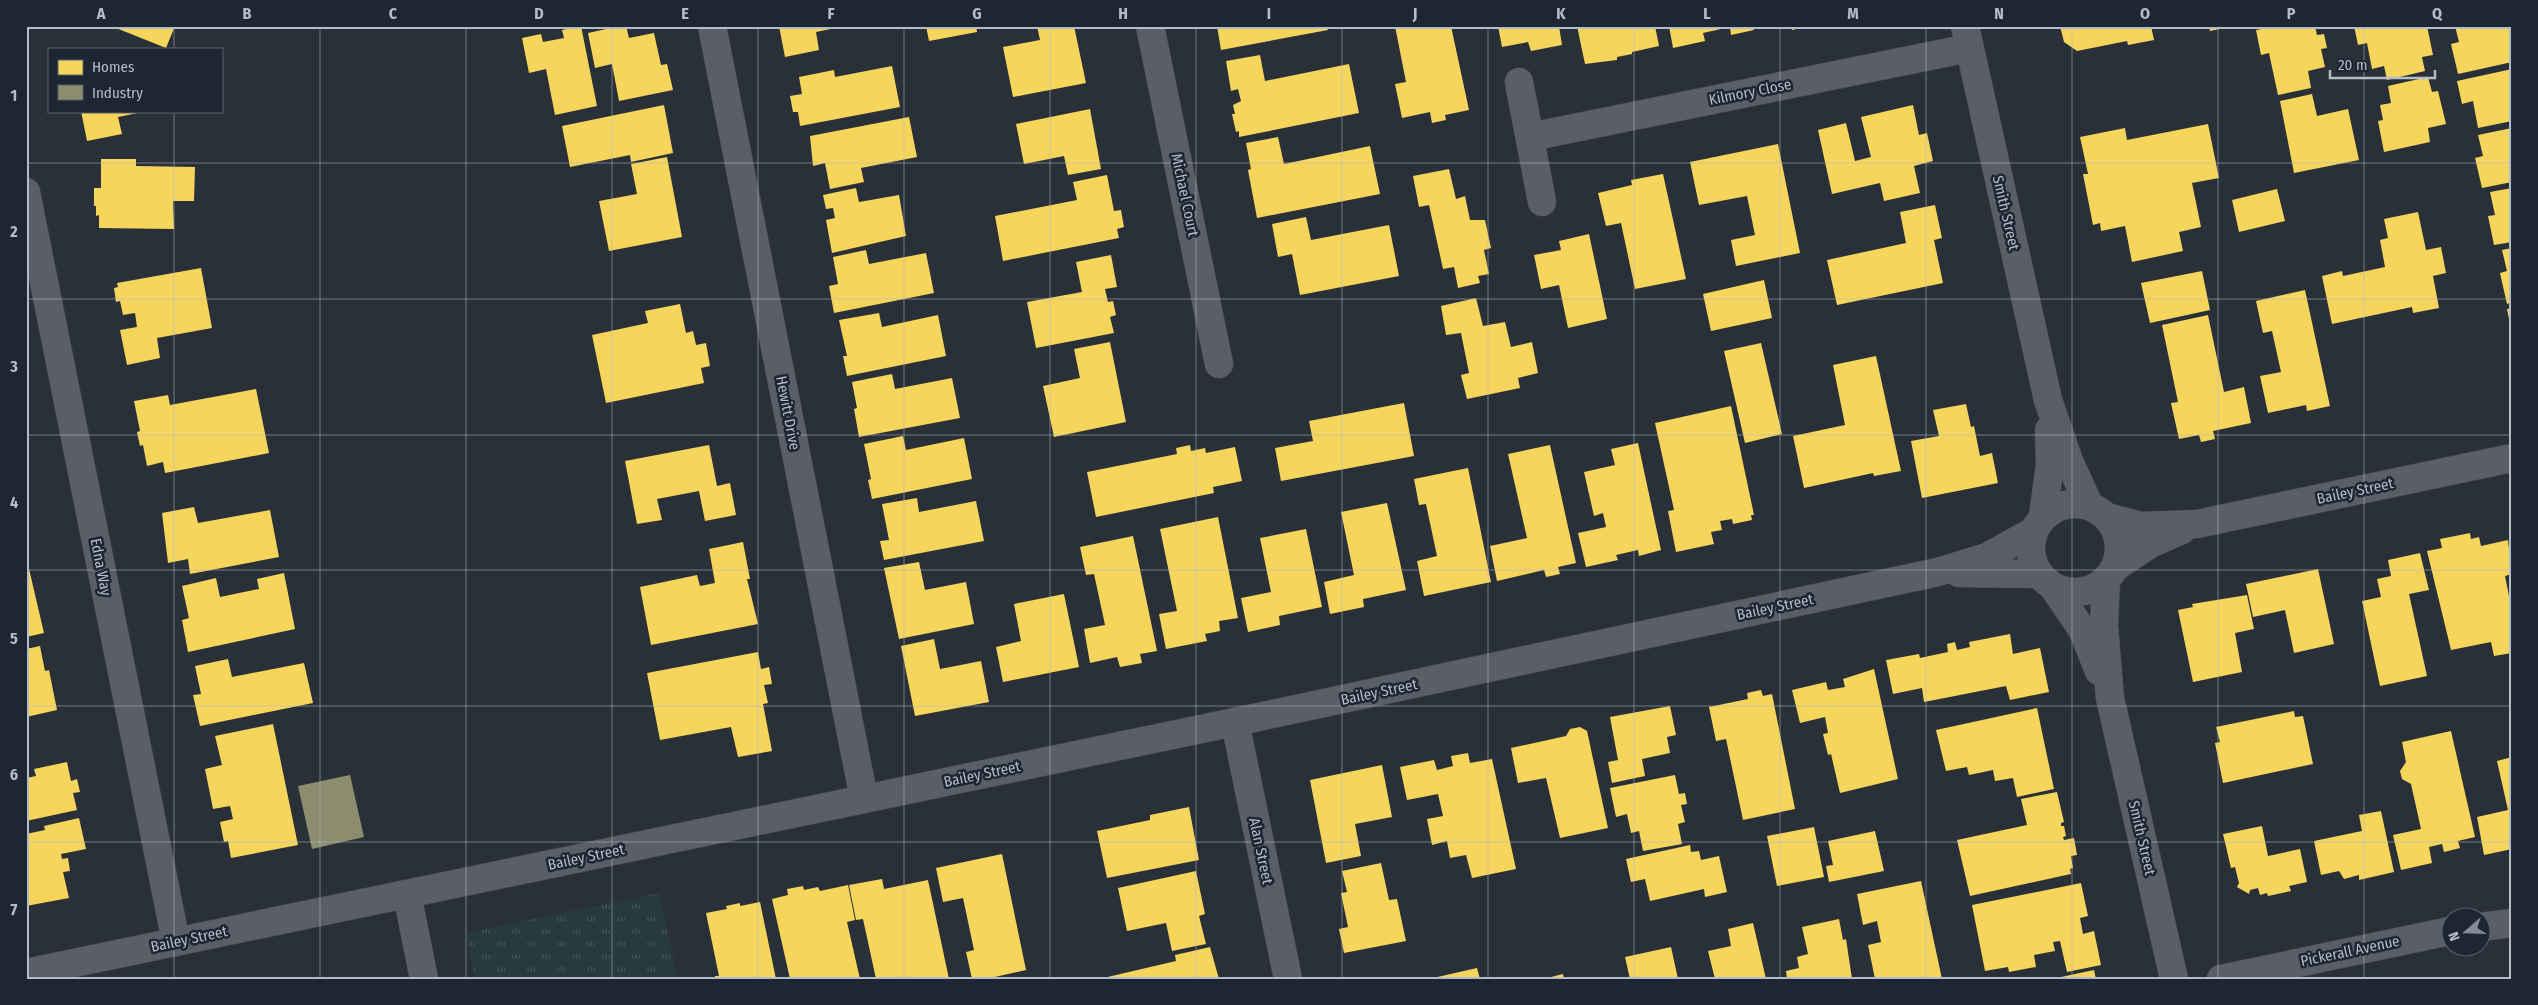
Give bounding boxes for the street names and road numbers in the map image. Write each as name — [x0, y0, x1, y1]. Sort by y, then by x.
street label: Kilmory Close — [1707, 75, 1793, 109]
street label: Michael Court — [1167, 152, 1203, 238]
street label: Smith Street — [1989, 174, 2023, 252]
street label: Hewitt Drive — [772, 374, 804, 452]
street label: Bailey Street — [2315, 474, 2395, 508]
street label: Edna Way — [87, 537, 115, 598]
street label: Bailey Street — [1735, 590, 1815, 624]
street label: Bailey Street — [1339, 675, 1419, 709]
street label: Bailey Street — [942, 757, 1022, 791]
street label: Smith Street — [2125, 799, 2159, 877]
street label: Alan Street — [1245, 816, 1277, 886]
street label: Bailey Street — [546, 840, 626, 874]
street label: Bailey Street — [149, 922, 229, 956]
street label: Pickerall Avenue — [2299, 932, 2401, 970]

